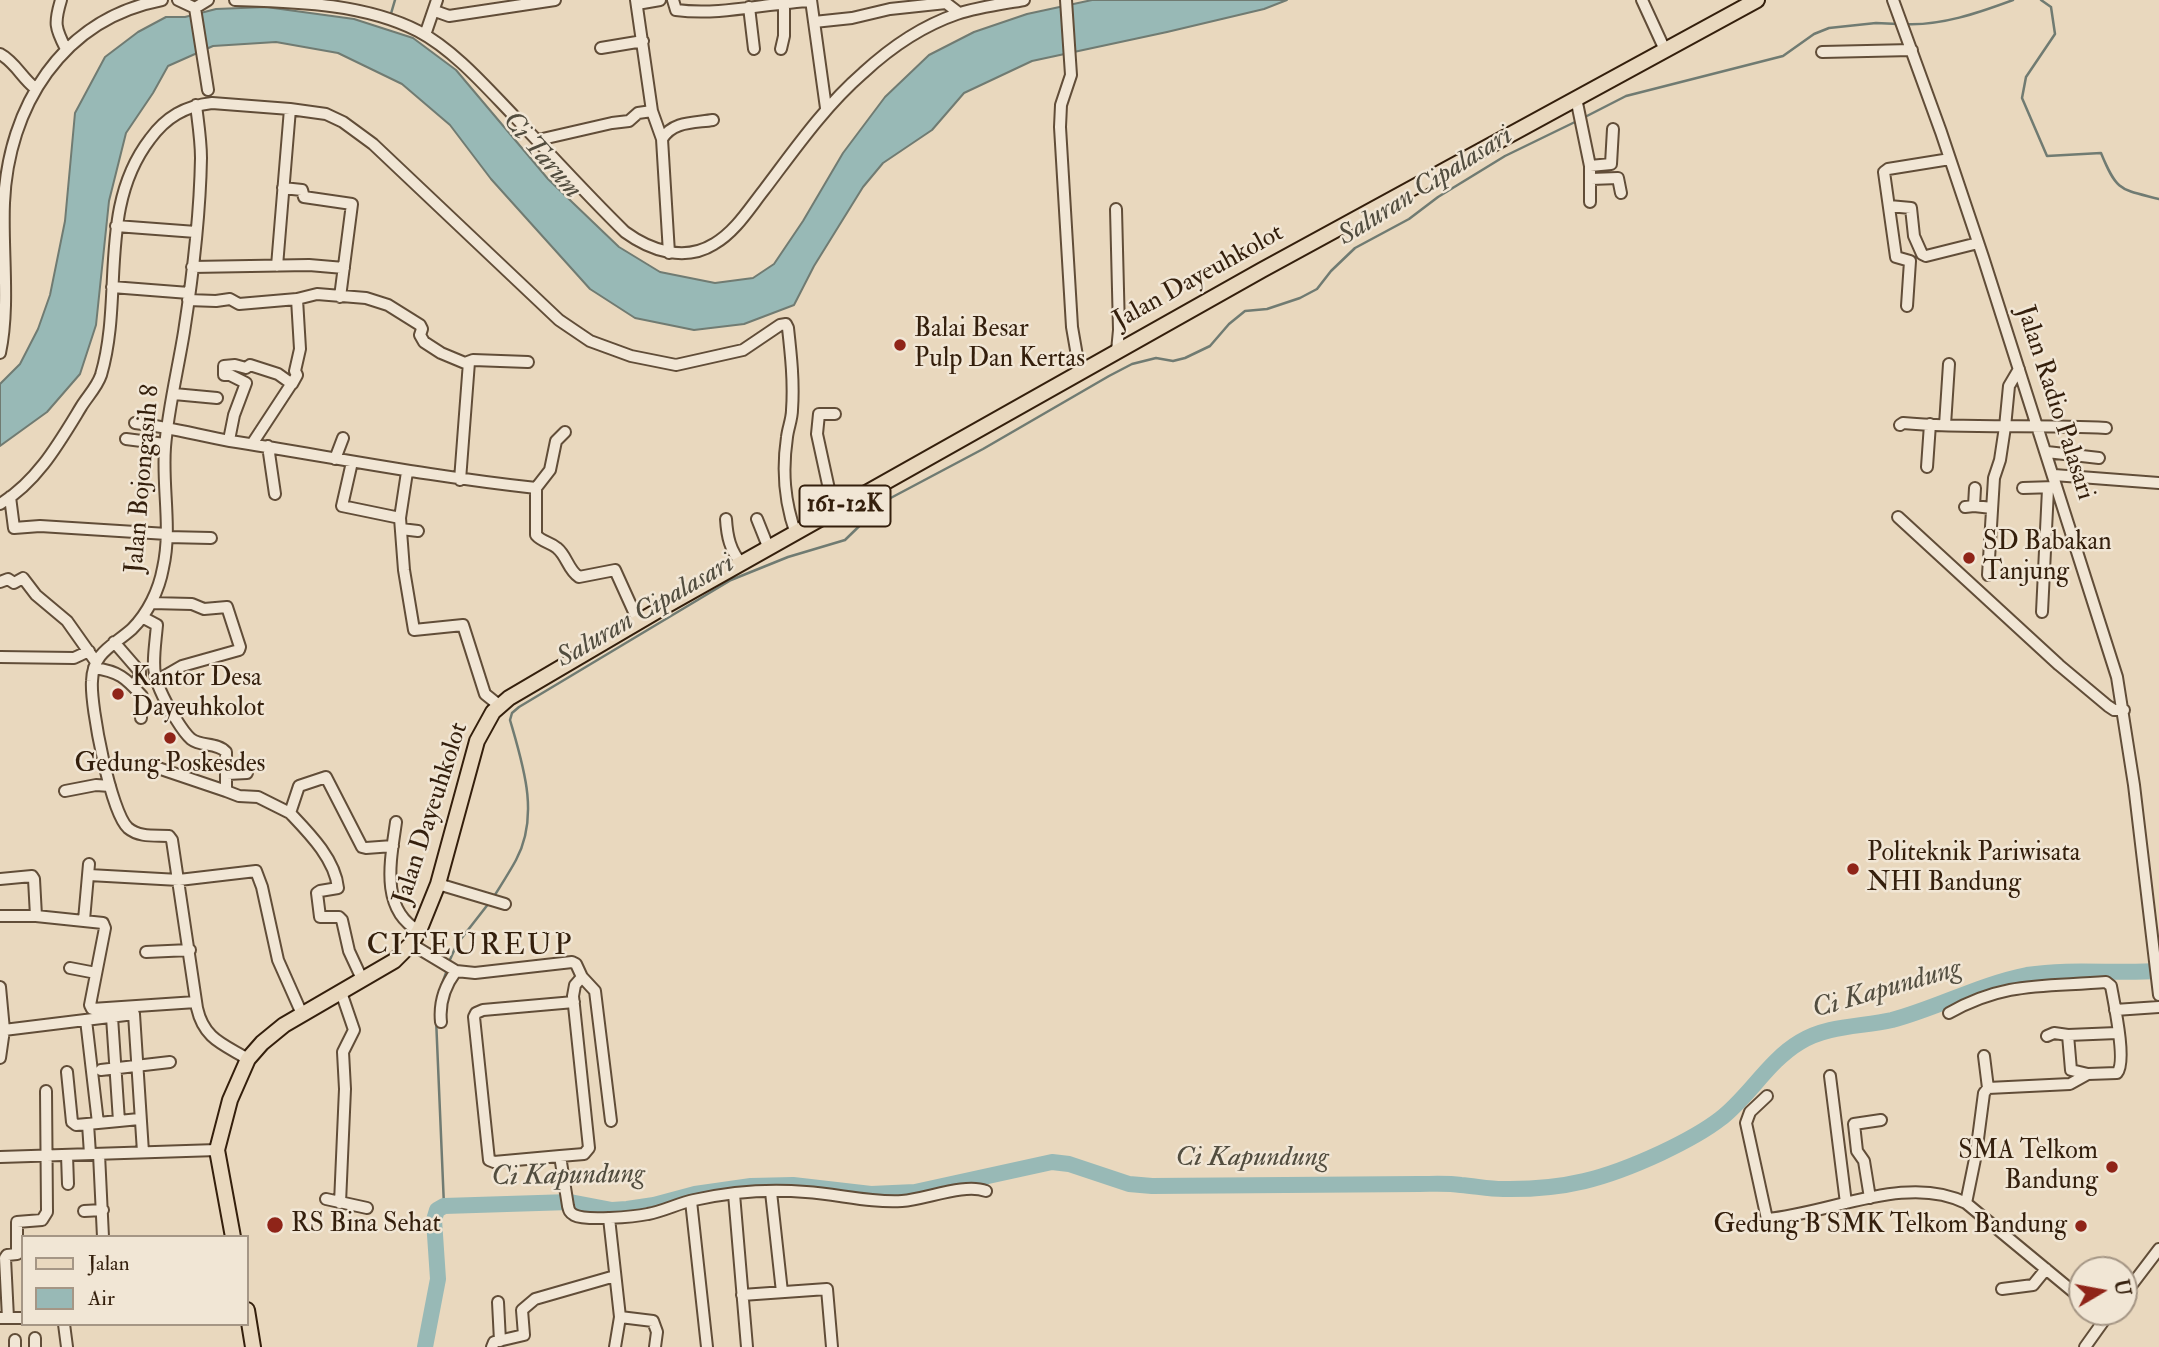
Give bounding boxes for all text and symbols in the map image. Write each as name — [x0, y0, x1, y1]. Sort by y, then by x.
water label: Ci Tarum — [494, 106, 588, 206]
water label: Saluran Cipalasari — [1333, 120, 1519, 254]
street label: Jalan Dayeuhkolot — [1109, 218, 1289, 338]
street label: Jalan Radio Palasari — [2008, 302, 2100, 504]
place label: Balai Besar Pulp Dan Kertas — [914, 314, 1085, 376]
marker: Balai Besar Pulp Dan Kertas — [892, 337, 908, 353]
street label: Jalan Bojongasih 8 — [120, 383, 168, 575]
road number: 161-12K — [800, 486, 890, 526]
place label: SD Babakan Tanjung — [1983, 527, 2112, 588]
water label: Saluran Cipalasari — [551, 548, 741, 676]
marker: SD Babakan Tanjung — [1961, 550, 1977, 566]
place label: Kantor Desa Dayeuhkolot — [132, 663, 265, 724]
marker: Kantor Desa Dayeuhkolot — [110, 686, 126, 702]
street label: Jalan Dayeuhkolot — [388, 719, 476, 909]
marker: Gedung Poskesdes — [162, 730, 178, 746]
place label: Gedung Poskesdes — [75, 749, 265, 781]
place label: Politeknik Pariwisata NHI Bandung — [1867, 838, 2081, 900]
marker: Politeknik Pariwisata NHI Bandung — [1845, 861, 1861, 877]
district label: CITEUREUP — [368, 930, 572, 966]
water label: Ci Kapundung — [1809, 953, 1965, 1027]
place label: SMA Telkom Bandung — [1958, 1136, 2098, 1198]
water label: Ci Kapundung — [1175, 1142, 1329, 1176]
water label: Ci Kapundung — [491, 1159, 645, 1195]
marker: SMA Telkom Bandung — [2104, 1159, 2120, 1175]
place label: RS Bina Sehat — [291, 1209, 441, 1241]
place label: Gedung B SMK Telkom Bandung — [1713, 1210, 2067, 1242]
marker: RS Bina Sehat — [265, 1215, 285, 1235]
marker: Gedung B SMK Telkom Bandung — [2073, 1218, 2089, 1234]
legend — [21, 1235, 248, 1326]
text: Jalan — [88, 1250, 130, 1277]
north arrow — [2068, 1256, 2138, 1326]
text: U — [2109, 1278, 2135, 1298]
text: Air — [88, 1285, 115, 1312]

